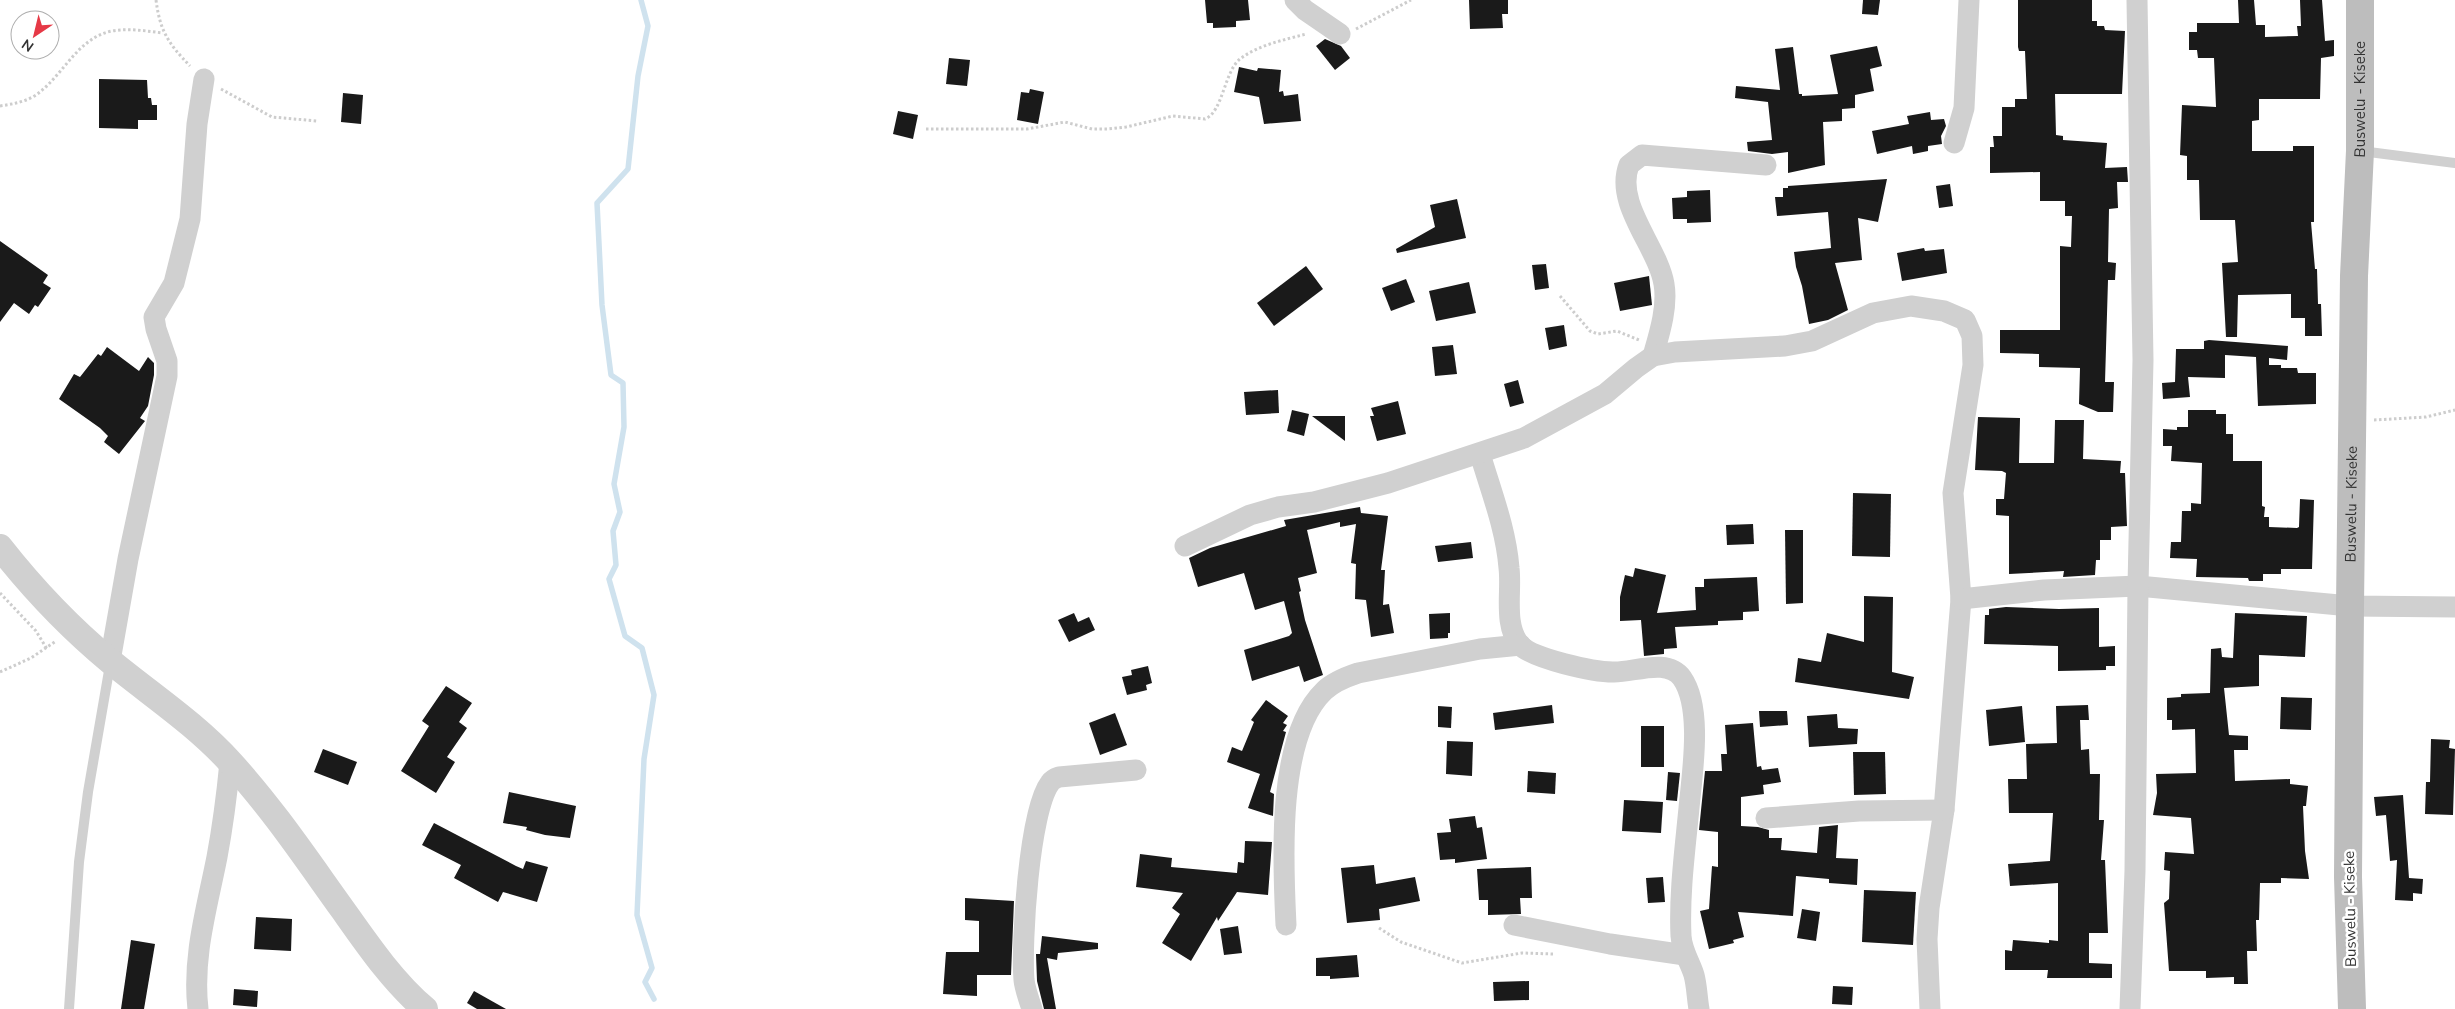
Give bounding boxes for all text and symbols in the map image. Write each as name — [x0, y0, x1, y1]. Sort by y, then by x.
north arrow — [10, 10, 60, 60]
text: N — [18, 34, 38, 56]
street label: Buswelu - Kiseke — [2350, 41, 2370, 158]
street label: Buswelu - Kiseke — [2341, 446, 2362, 562]
street label: Buswelu - Kiseke — [2339, 851, 2361, 967]

